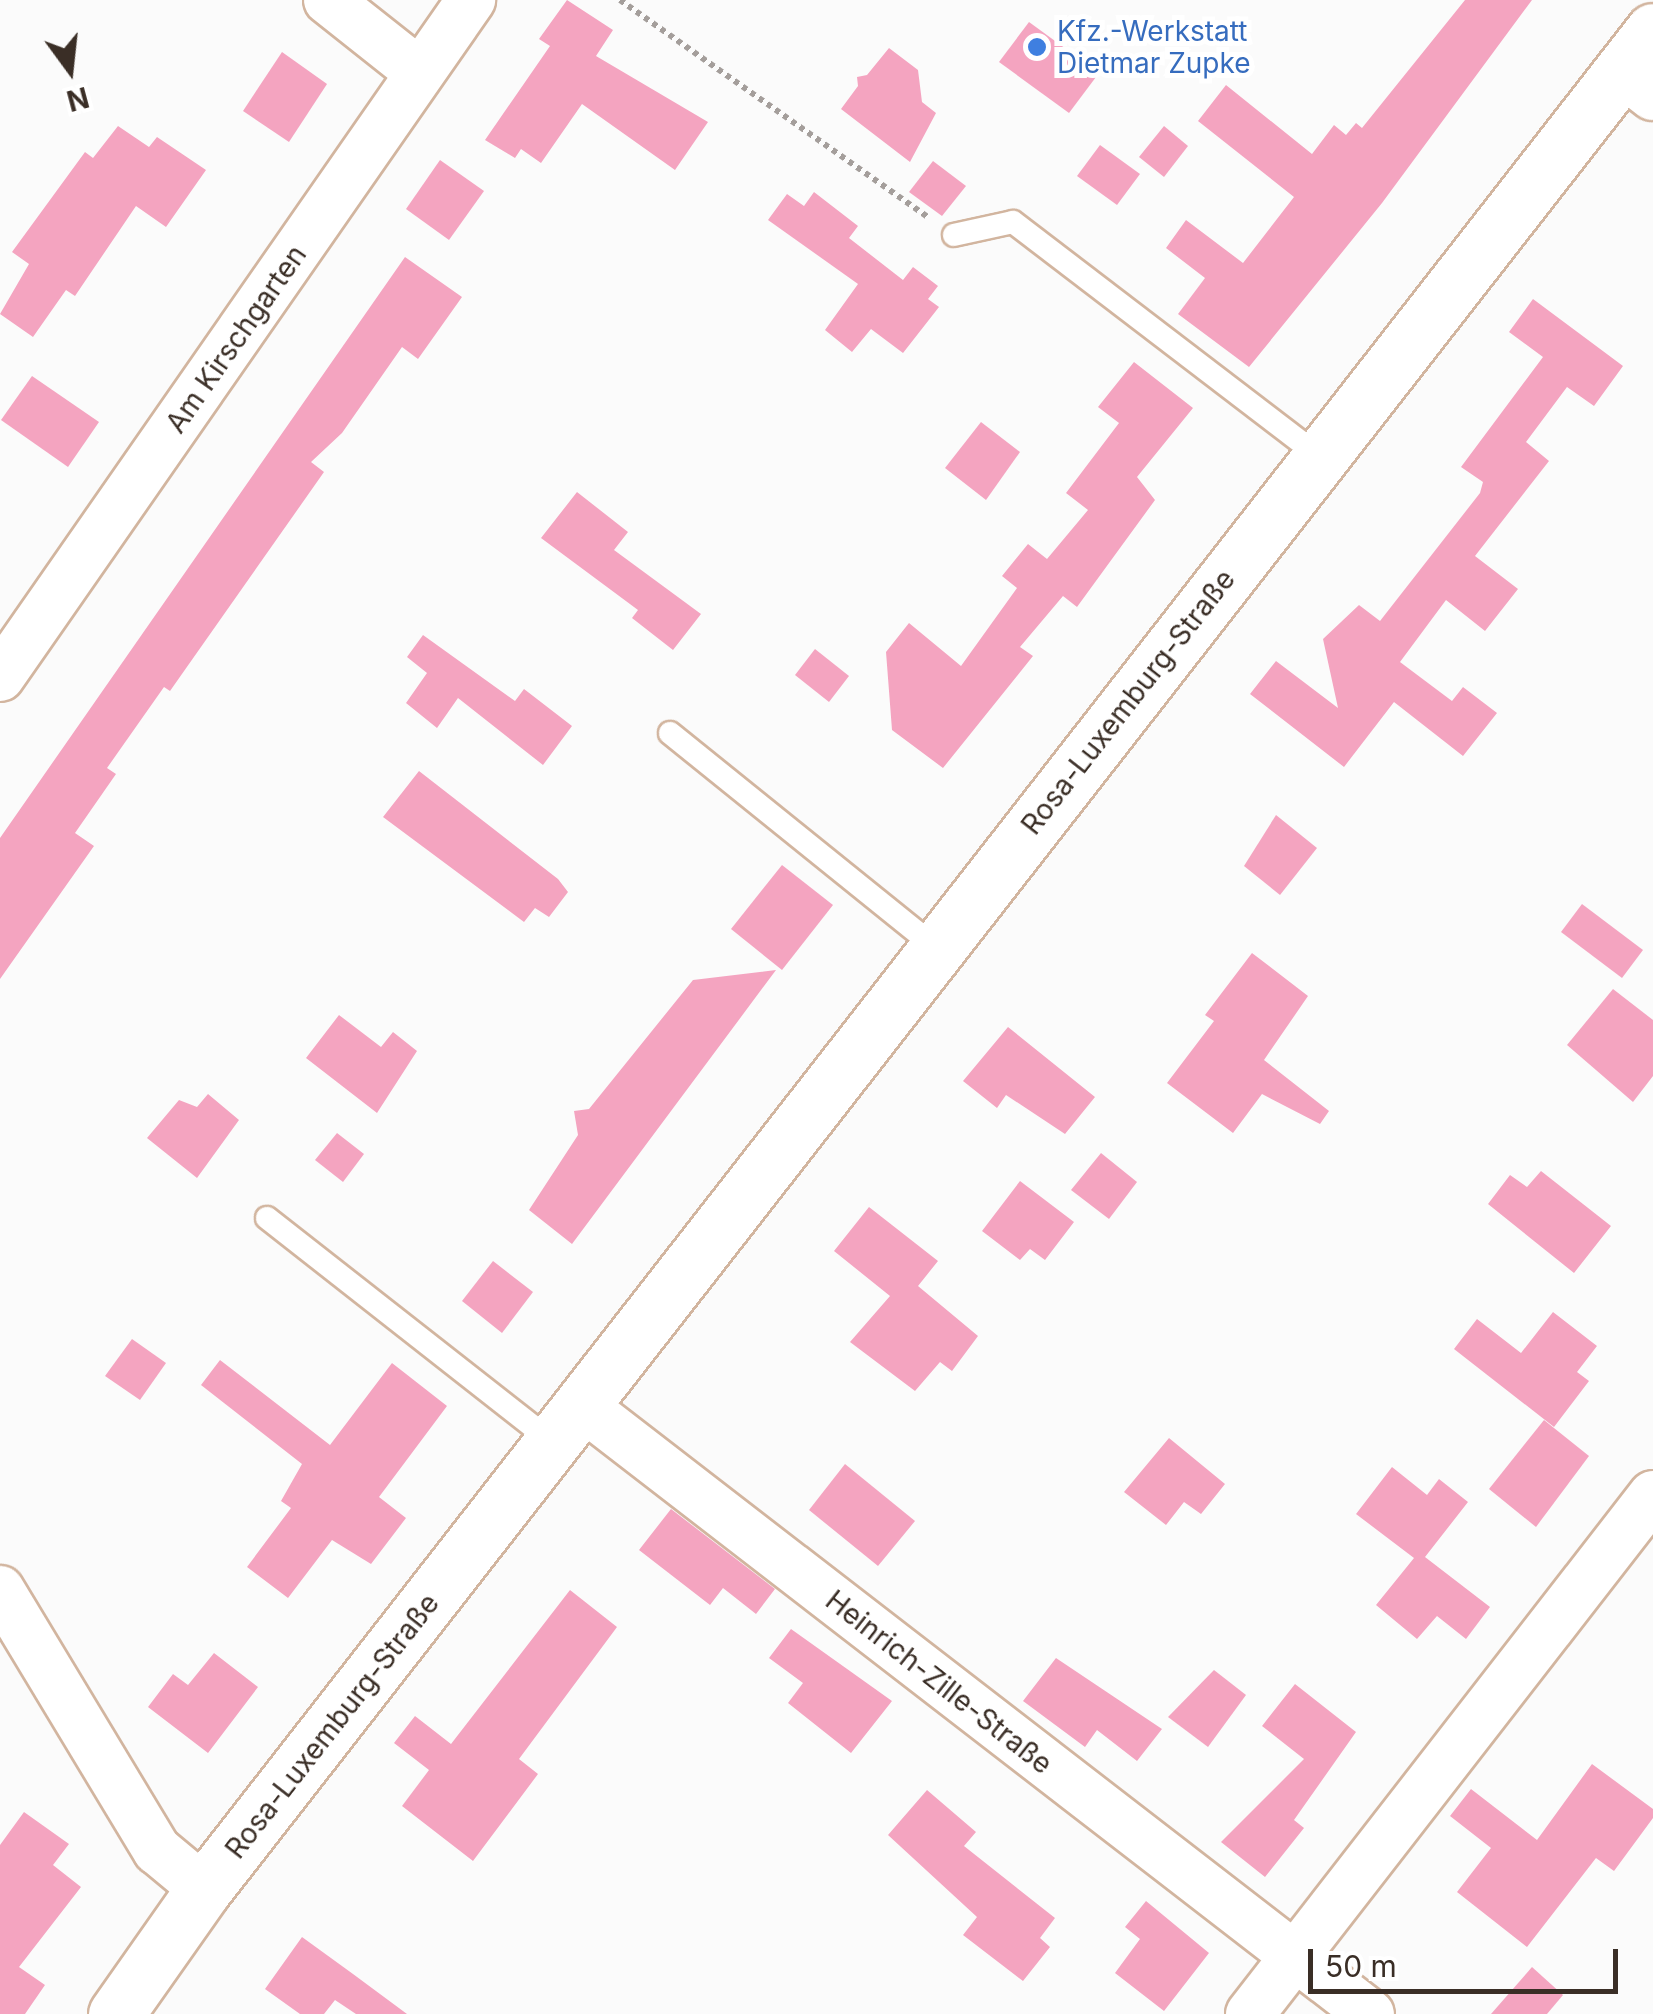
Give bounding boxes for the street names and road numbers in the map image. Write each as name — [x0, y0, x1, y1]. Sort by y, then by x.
street label: Am Kirschgarten — [159, 239, 313, 439]
street label: Rosa-Luxemburg-Straße — [1014, 563, 1242, 841]
street label: Heinrich-Zille-Straße — [819, 1583, 1059, 1781]
street label: Rosa-Luxemburg-Straße — [218, 1587, 446, 1865]

